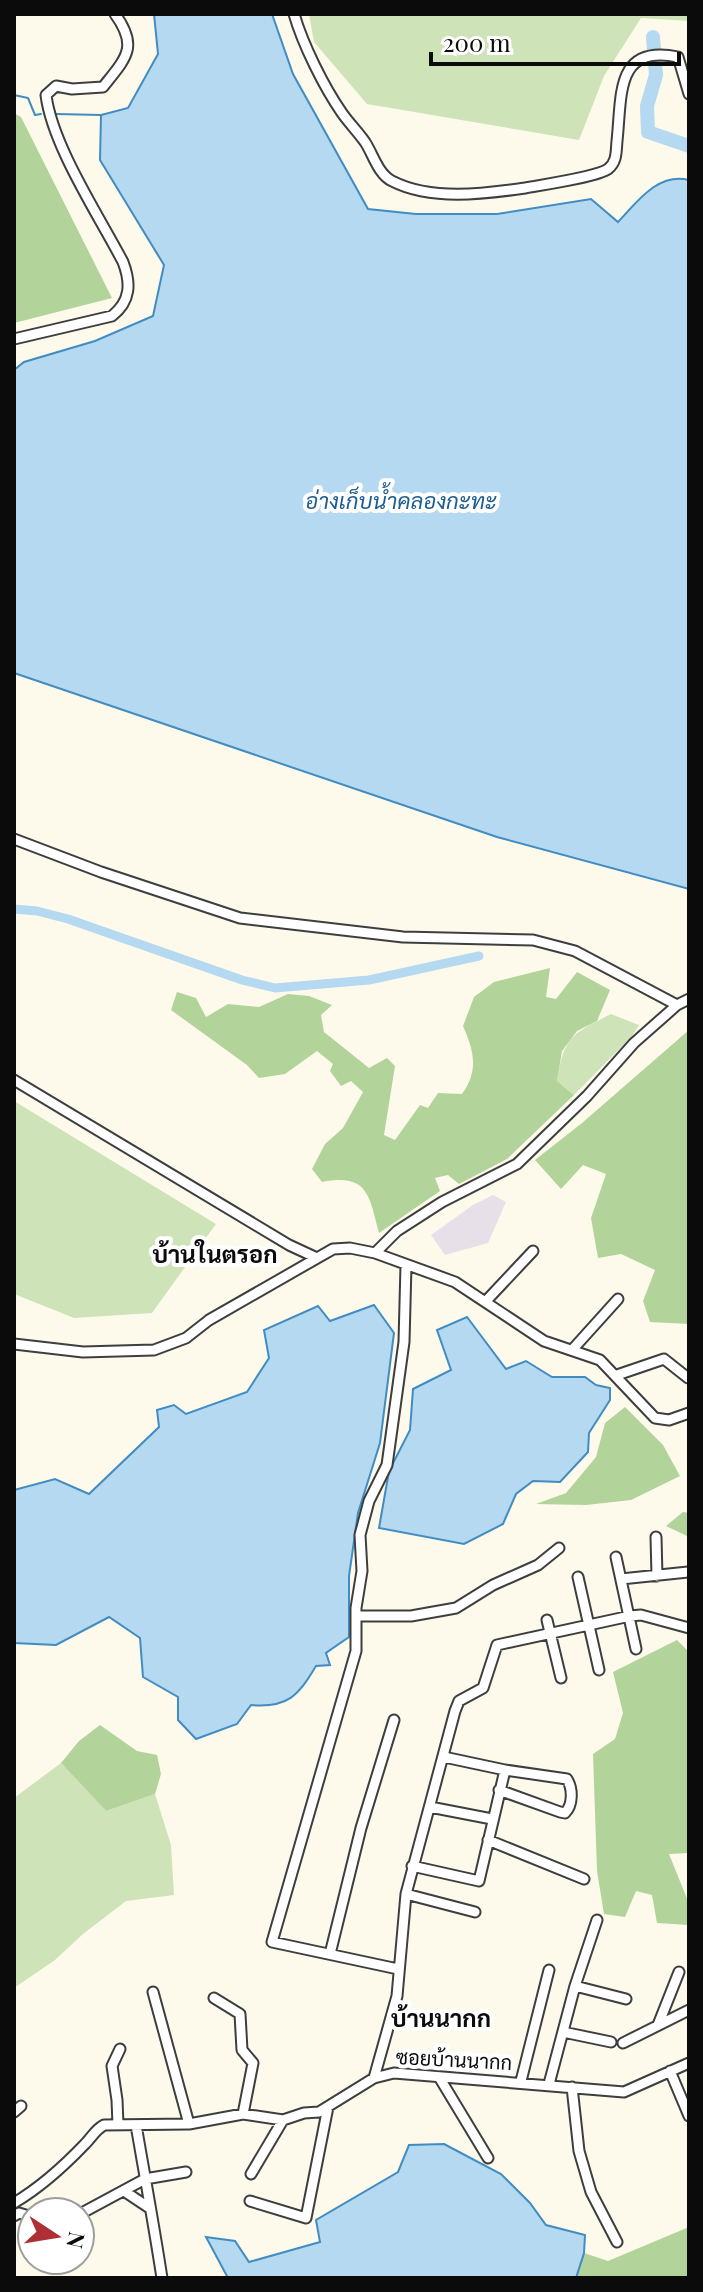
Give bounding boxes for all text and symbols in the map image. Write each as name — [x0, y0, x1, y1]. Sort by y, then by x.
scale bar — [431, 16, 679, 66]
text: 200 m — [443, 26, 511, 58]
water label: อ่างเก็บน้ำคลองกะทะ — [305, 482, 497, 515]
district label: บ้านในตรอก — [152, 1237, 278, 1269]
district label: บ้านนากก — [391, 2001, 491, 2033]
street label: ซอยบ้านนากก — [395, 2042, 513, 2075]
north arrow — [16, 2196, 96, 2276]
text: N — [60, 2229, 93, 2251]

